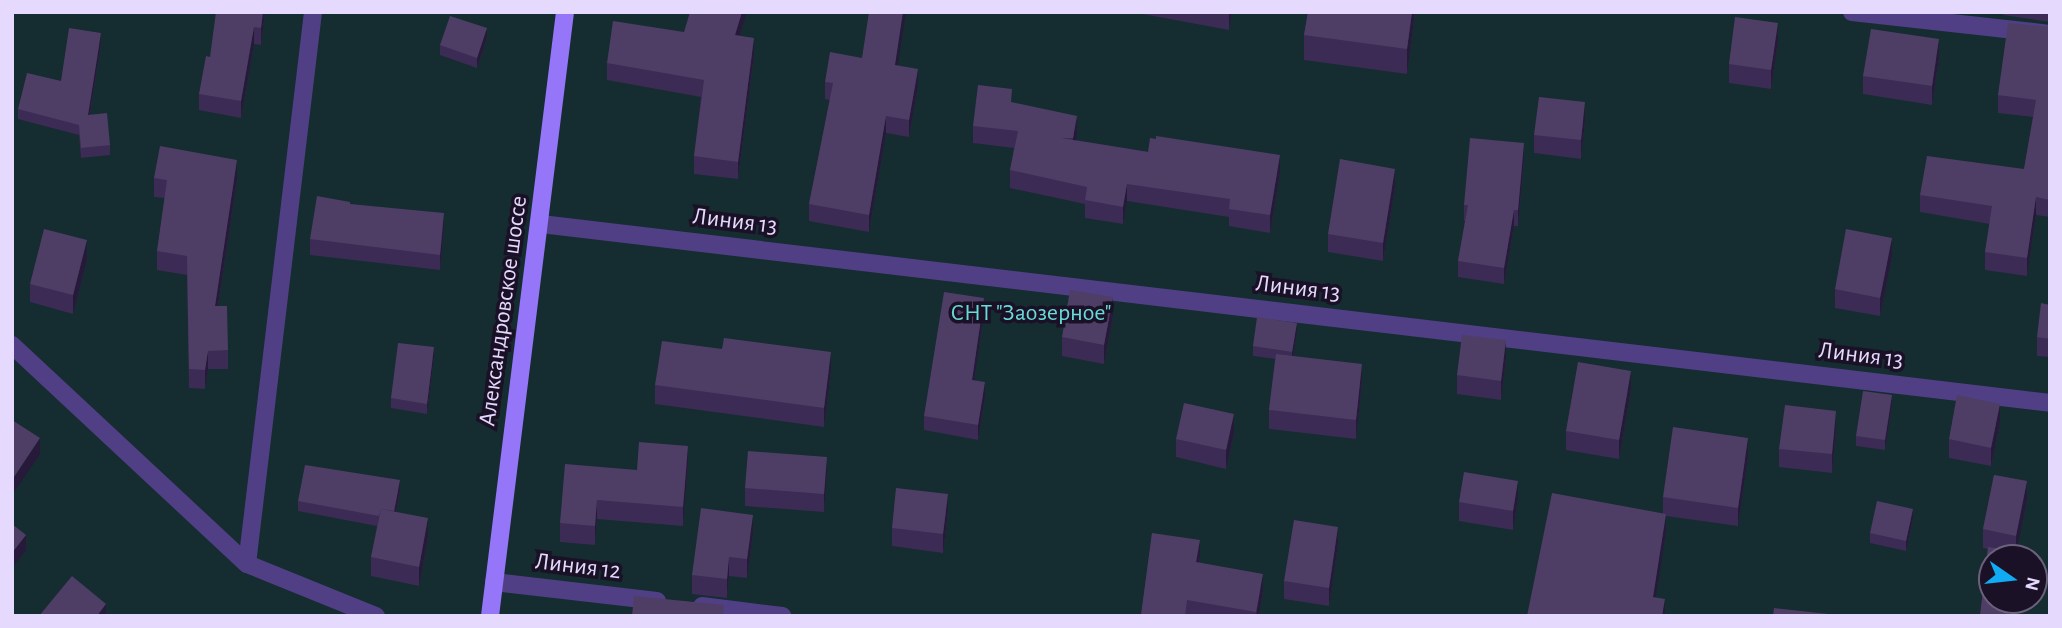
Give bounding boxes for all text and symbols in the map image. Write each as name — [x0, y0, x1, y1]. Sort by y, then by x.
street label: Александровское шоссе — [474, 194, 534, 428]
street label: Линия 13 — [691, 203, 779, 241]
street label: Линия 13 — [1254, 270, 1342, 308]
park label: СНТ "Заозерное" — [950, 300, 1112, 328]
street label: Линия 13 — [1817, 337, 1905, 375]
north arrow — [1978, 544, 2048, 614]
street label: Линия 12 — [534, 547, 622, 587]
text: N — [2021, 575, 2043, 592]

